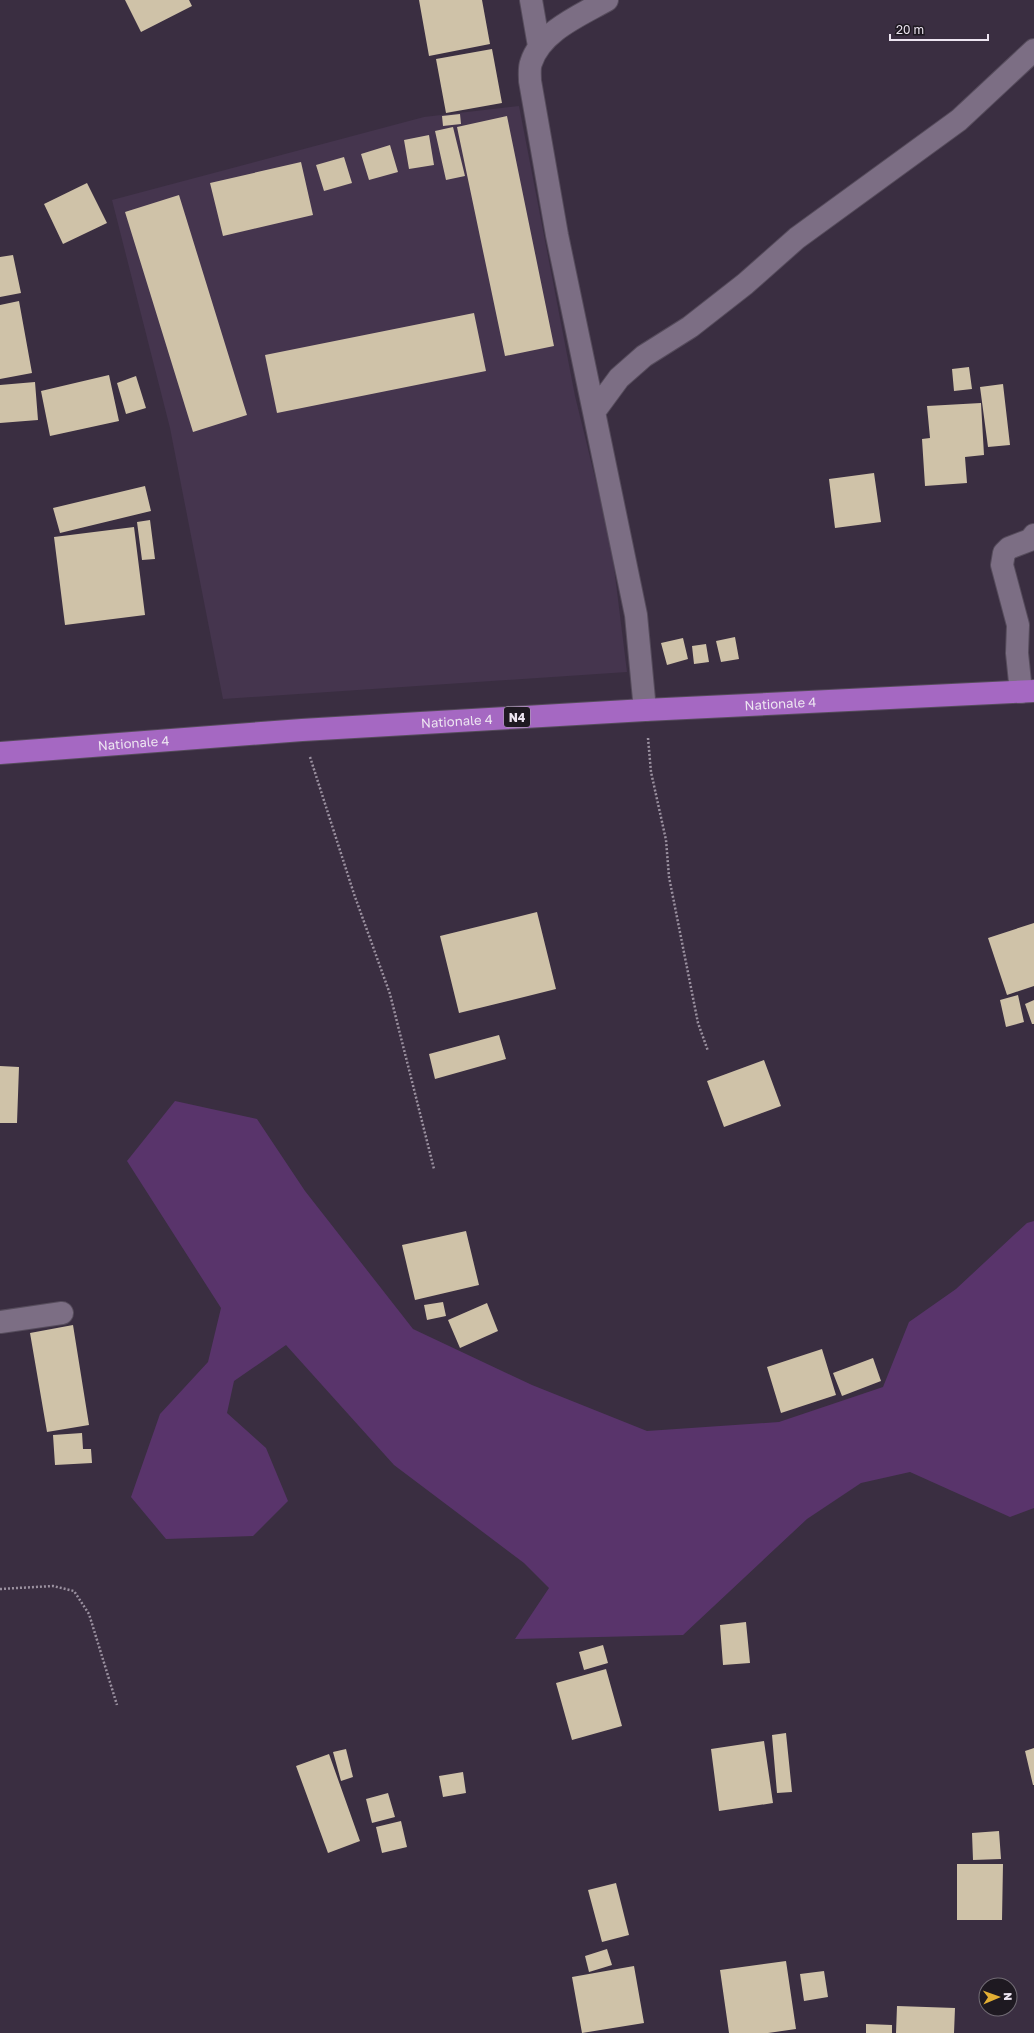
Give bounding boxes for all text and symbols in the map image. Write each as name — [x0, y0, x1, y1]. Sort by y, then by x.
scale bar — [890, 16, 988, 42]
text: 20 m — [896, 22, 924, 37]
street label: Nationale 4 — [744, 694, 817, 713]
road number: N4 — [504, 707, 530, 727]
street label: Nationale 4 — [421, 711, 493, 731]
street label: Nationale 4 — [97, 732, 170, 754]
north arrow — [978, 1977, 1018, 2017]
text: N — [1002, 1992, 1015, 2001]

